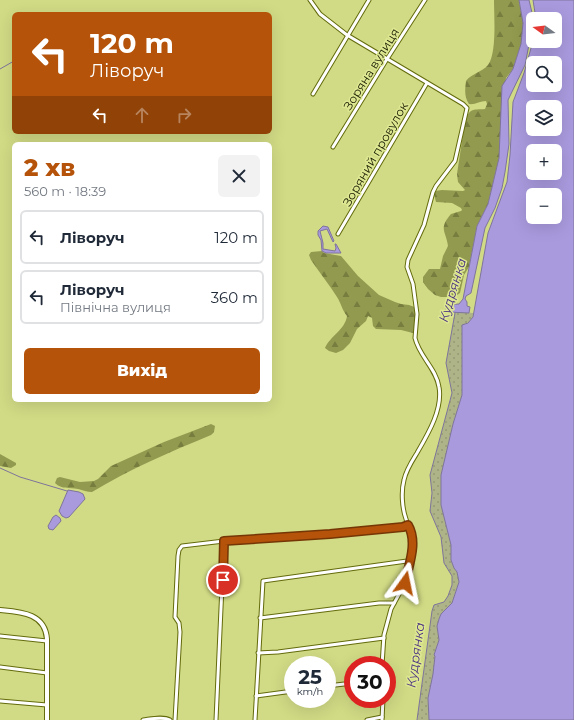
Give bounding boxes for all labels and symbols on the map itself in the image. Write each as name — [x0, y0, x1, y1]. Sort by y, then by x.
north arrow — [526, 12, 562, 48]
street label: Зоряна вулиця — [340, 25, 402, 113]
street label: Зоряний провулок — [339, 99, 411, 209]
water label: Кудрянка — [435, 256, 469, 324]
position arrow — [384, 562, 426, 604]
pin — [206, 563, 240, 597]
water label: Кудрянка — [402, 621, 428, 689]
speed limit sign: 30 — [344, 656, 396, 708]

